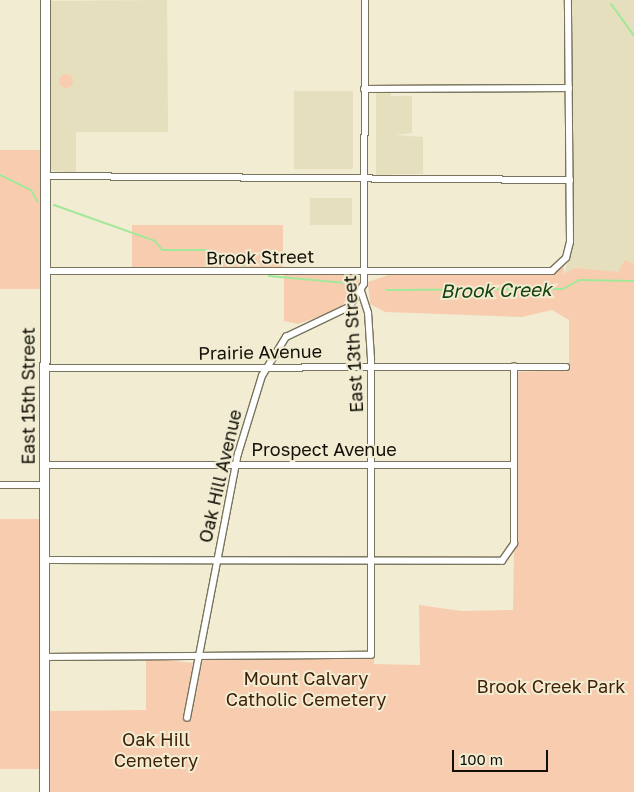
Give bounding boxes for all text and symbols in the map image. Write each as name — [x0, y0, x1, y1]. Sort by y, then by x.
street label: Brook Street — [206, 245, 314, 269]
street label: East 13th Street — [339, 275, 367, 413]
water label: Brook Creek — [440, 278, 552, 302]
street label: East 15th Street — [17, 327, 39, 465]
street label: Prairie Avenue — [198, 340, 322, 364]
street label: Oak Hill Avenue — [194, 407, 246, 545]
street label: Prospect Avenue — [251, 438, 397, 460]
park label: Mount Calvary Catholic Cemetery — [226, 668, 386, 711]
park label: Brook Creek Park — [477, 675, 625, 697]
park label: Oak Hill Cemetery — [114, 729, 198, 772]
scale bar — [454, 740, 550, 772]
text: 100 m — [460, 750, 503, 768]

